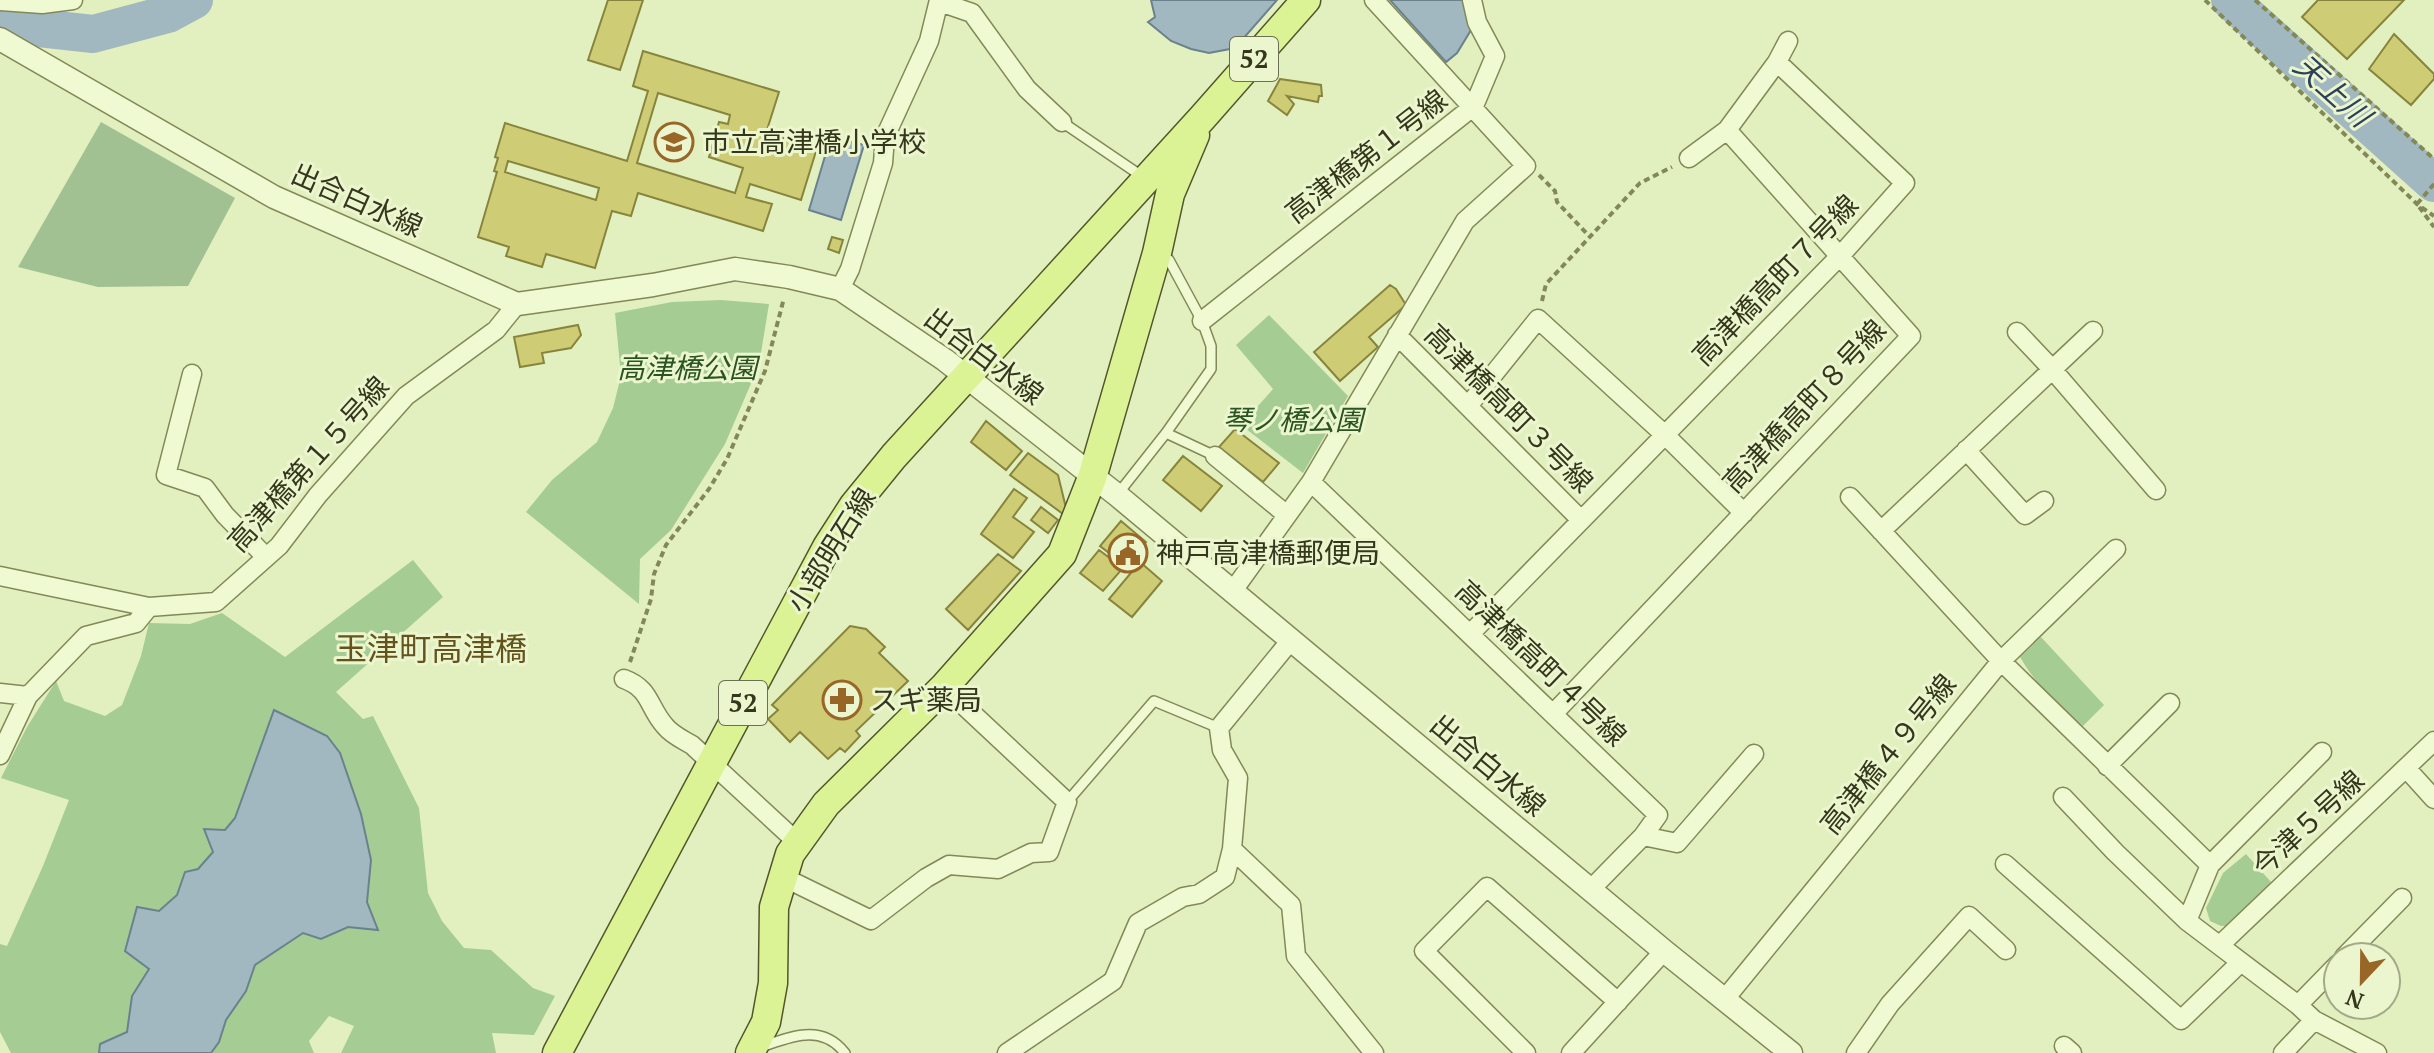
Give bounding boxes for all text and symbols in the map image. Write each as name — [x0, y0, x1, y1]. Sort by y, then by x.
road number: 52 — [1230, 37, 1278, 81]
water label: 天上川 — [2286, 45, 2382, 137]
street label: 高津橋第１号線 — [1277, 81, 1454, 231]
school or university icon: 市立高津橋小学校 — [653, 121, 695, 163]
place label: 市立高津橋小学校 — [702, 123, 926, 160]
street label: 出合白水線 — [286, 154, 429, 245]
street label: 高津橋高町７号線 — [1684, 186, 1866, 373]
street label: 出合白水線 — [917, 299, 1051, 413]
street label: 高津橋高町８号線 — [1714, 311, 1894, 500]
street label: 高津橋高町３号線 — [1417, 315, 1602, 500]
park label: 高津橋公園 — [617, 349, 761, 386]
street label: 高津橋第１５号線 — [219, 368, 396, 559]
park label: 琴ノ橋公園 — [1223, 401, 1367, 438]
street label: 小部明石線 — [778, 481, 883, 619]
public building icon: 神戸高津橋郵便局 — [1107, 532, 1149, 574]
place label: 神戸高津橋郵便局 — [1156, 534, 1380, 571]
street label: 高津橋高町４号線 — [1448, 572, 1635, 754]
district label: 玉津町高津橋 — [335, 627, 527, 669]
street label: 高津橋４９号線 — [1812, 666, 1964, 841]
pharmacy icon: スギ薬局 — [821, 679, 863, 721]
road number: 52 — [719, 681, 767, 725]
place label: スギ薬局 — [870, 681, 982, 718]
street label: 出合白水線 — [1423, 705, 1554, 824]
street label: 今津５号線 — [2244, 761, 2371, 884]
north arrow — [2322, 941, 2402, 1021]
text: N — [2341, 983, 2367, 1017]

